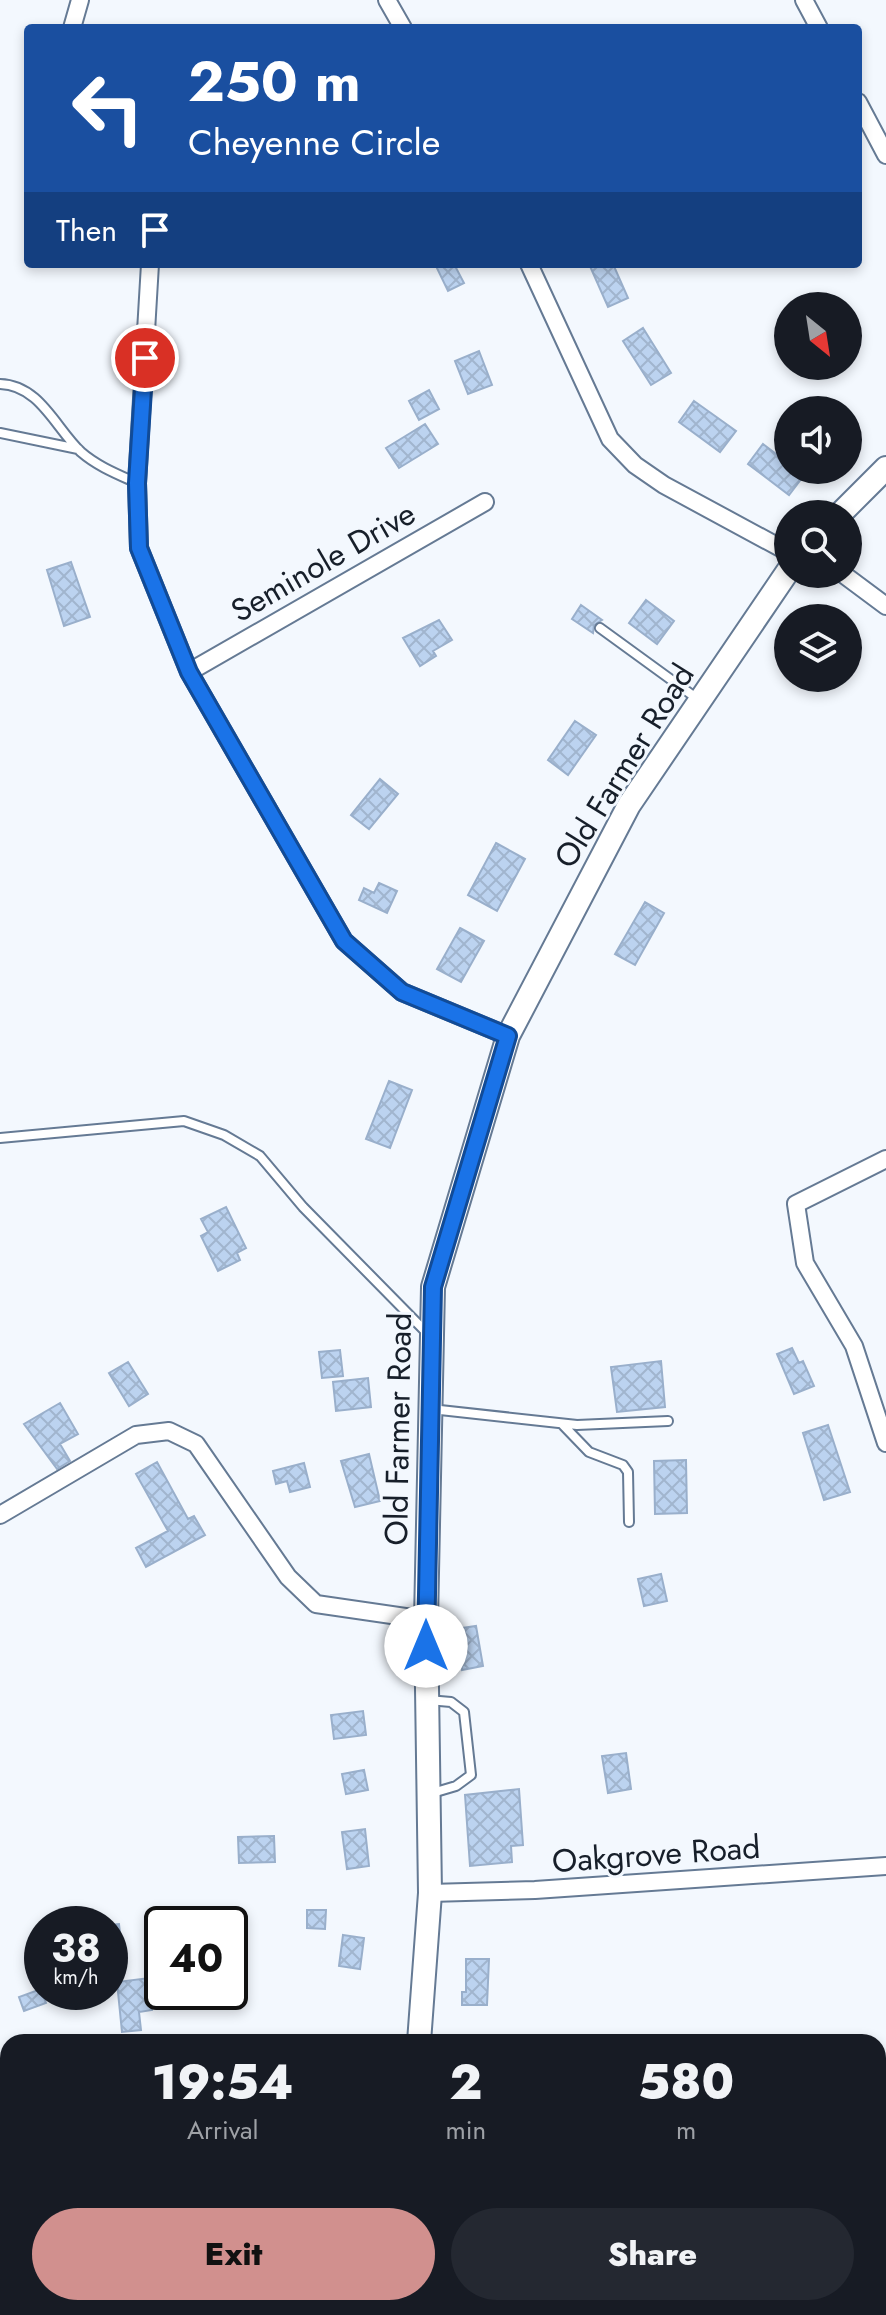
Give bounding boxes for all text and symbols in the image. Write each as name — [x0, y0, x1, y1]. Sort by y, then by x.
text: 250 m — [188, 41, 361, 122]
icon: left — [56, 56, 160, 160]
text: Cheyenne Circle — [188, 116, 440, 168]
icon: arrive — [133, 208, 177, 252]
text: Then — [56, 209, 117, 252]
north arrow — [774, 292, 862, 380]
map controls — [774, 292, 862, 692]
pin — [111, 324, 179, 392]
icon: arrive — [123, 336, 167, 380]
button: sound — [774, 396, 862, 484]
street label: Seminole Drive — [222, 491, 424, 633]
button: search — [774, 500, 862, 588]
button: layers — [774, 604, 862, 692]
street label: Old Farmer Road — [543, 655, 705, 877]
street label: Old Farmer Road — [373, 1312, 423, 1546]
position arrow — [384, 1604, 468, 1688]
street label: Oakgrove Road — [550, 1824, 762, 1884]
speed limit sign: 40 — [144, 1906, 248, 2010]
text: 38 — [51, 1919, 101, 1977]
text: km/h — [53, 1963, 99, 1992]
text: 19:54 — [152, 2048, 294, 2117]
text: 2 — [449, 2048, 482, 2117]
text: 580 — [638, 2048, 734, 2117]
text: Arrival — [187, 2111, 259, 2149]
text: min — [446, 2111, 486, 2149]
text: m — [676, 2111, 696, 2149]
button: Exit — [32, 2208, 435, 2300]
button: Share — [451, 2208, 854, 2300]

